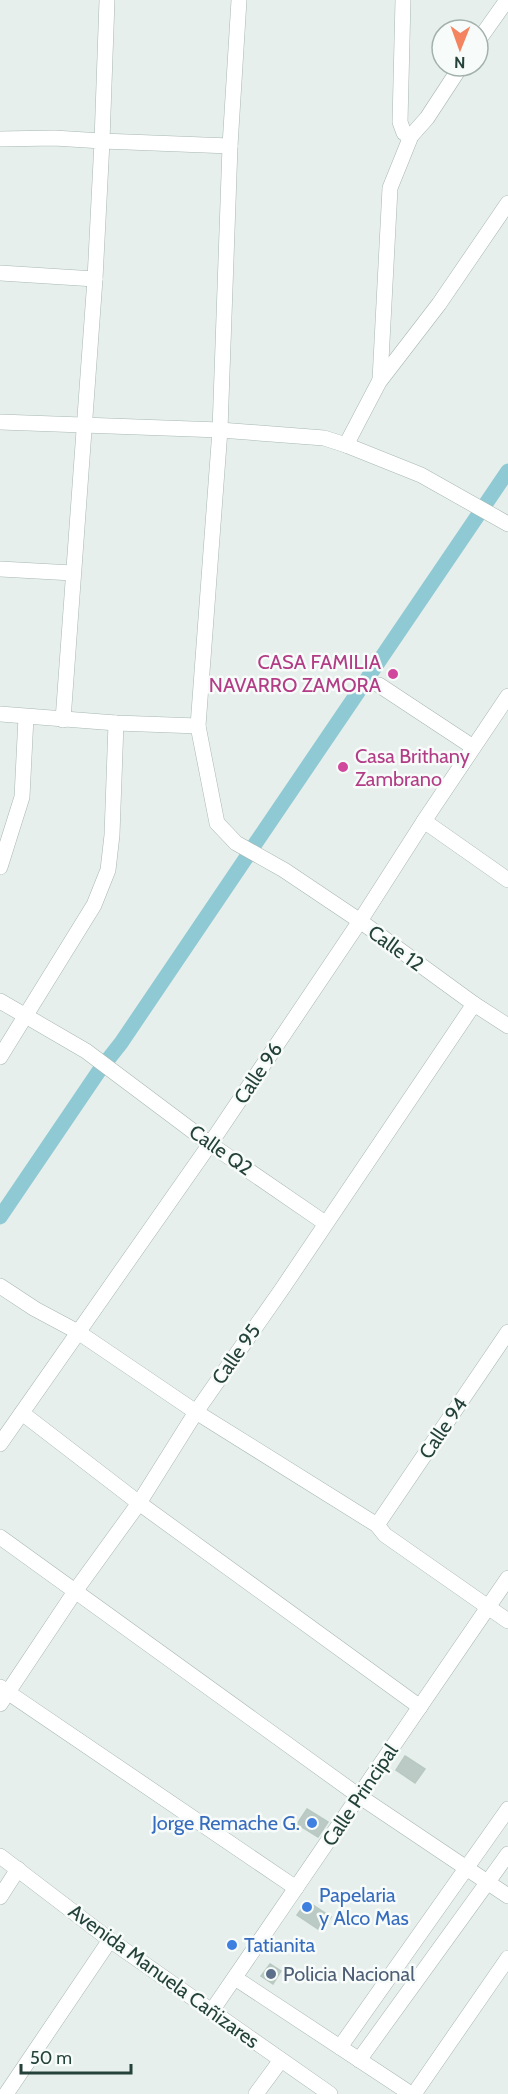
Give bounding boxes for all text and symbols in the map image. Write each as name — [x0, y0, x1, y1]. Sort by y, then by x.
north arrow — [430, 18, 490, 78]
text: N — [454, 53, 466, 72]
place label: CASA FAMILIA NAVARRO ZAMORA — [209, 650, 382, 697]
marker: CASA FAMILIA NAVARRO ZAMORA — [386, 667, 400, 681]
place label: Casa Brithany Zambrano — [355, 744, 470, 791]
marker: Casa Brithany Zambrano — [336, 760, 350, 774]
street label: Calle 12 — [363, 920, 429, 976]
street label: Calle 96 — [229, 1038, 287, 1108]
street label: Calle Q2 — [185, 1120, 257, 1180]
street label: Calle 95 — [207, 1319, 265, 1389]
street label: Calle 94 — [414, 1392, 472, 1463]
street label: Calle Principal — [317, 1739, 403, 1851]
place label: Jorge Remache G. — [151, 1811, 300, 1835]
marker: Jorge Remache G. — [305, 1816, 319, 1830]
place label: Papelaria y Alco Mas — [319, 1883, 409, 1930]
street label: Avenida Manuela Cañizares — [64, 1899, 264, 2053]
marker: Papelaria y Alco Mas — [300, 1900, 314, 1914]
place label: Tatianita — [244, 1933, 316, 1957]
marker: Tatianita — [225, 1938, 239, 1952]
place label: Policia Nacional — [283, 1962, 415, 1986]
marker: Policia Nacional — [264, 1967, 278, 1981]
scale bar — [21, 2037, 130, 2075]
text: 50 m — [30, 2047, 72, 2069]

